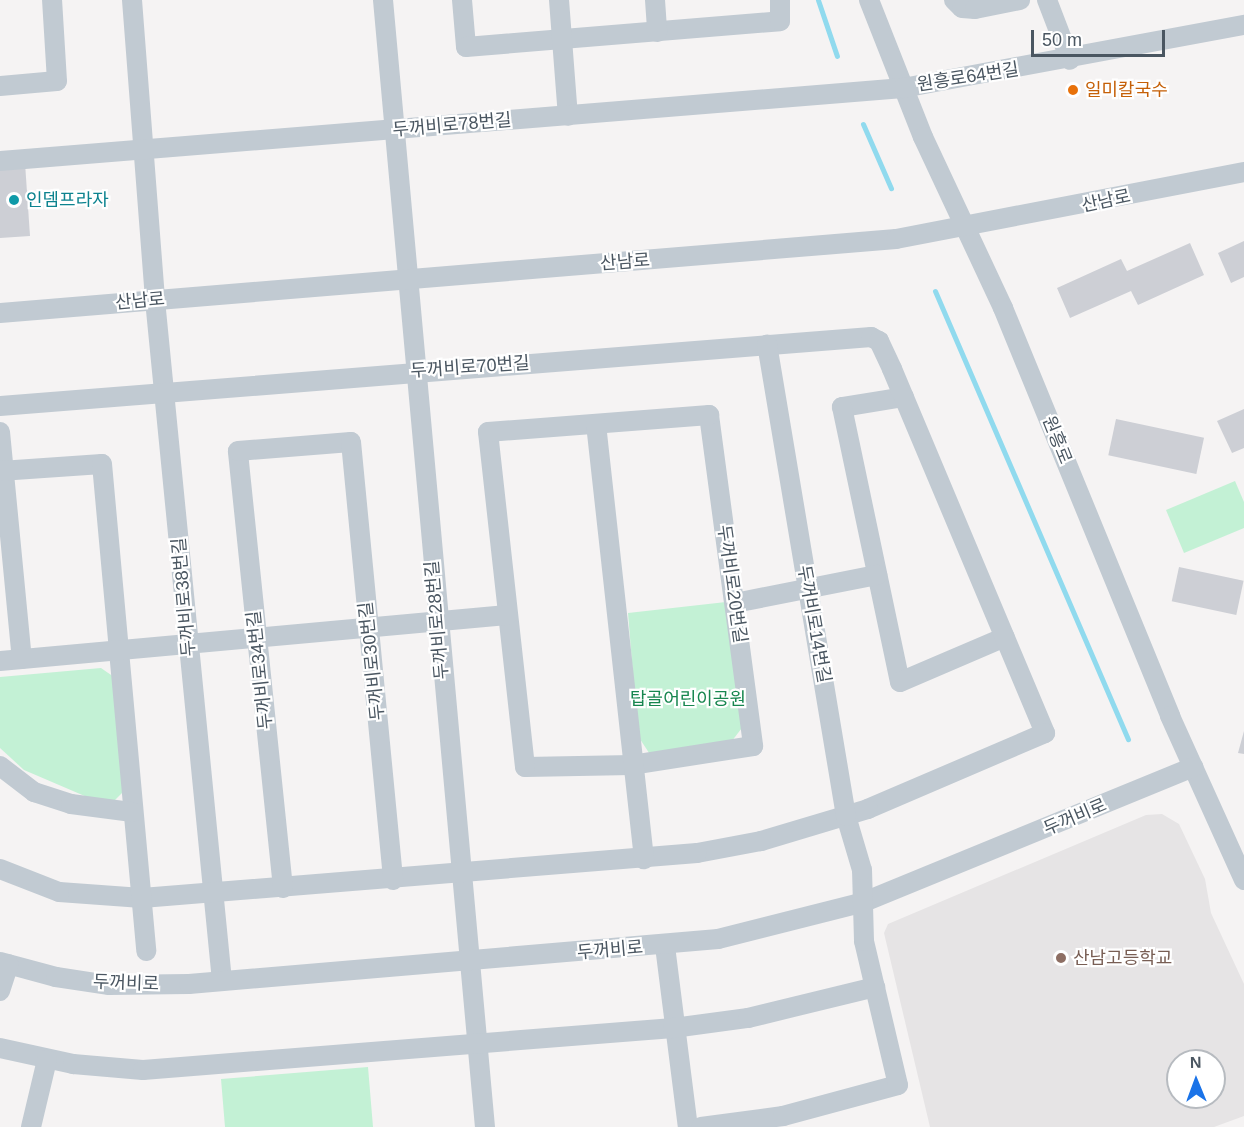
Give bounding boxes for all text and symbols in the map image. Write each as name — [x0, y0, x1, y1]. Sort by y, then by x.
scale bar — [1034, 18, 1168, 56]
text: 50 m — [1042, 30, 1082, 50]
street label: 원흥로64번길 — [916, 58, 1020, 96]
place label: 일미칼국수 — [1085, 79, 1168, 101]
marker: 일미칼국수 — [1066, 83, 1080, 97]
street label: 두꺼비로78번길 — [392, 109, 512, 141]
street label: 산남로 — [1079, 185, 1133, 217]
place label: 인뎀프라자 — [26, 189, 109, 211]
marker: 인뎀프라자 — [7, 193, 21, 207]
street label: 산남로 — [599, 249, 651, 275]
street label: 산남로 — [114, 288, 166, 314]
street label: 두꺼비로70번길 — [410, 352, 530, 382]
street label: 원흥로 — [1038, 413, 1076, 467]
street label: 두꺼비로20번길 — [713, 523, 751, 645]
street label: 두꺼비로38번길 — [168, 537, 200, 657]
street label: 두꺼비로28번길 — [421, 560, 453, 680]
street label: 두꺼비로14번길 — [793, 563, 835, 685]
street label: 두꺼비로30번길 — [355, 601, 389, 721]
street label: 두꺼비로34번길 — [243, 610, 277, 730]
park label: 탑골어린이공원 — [630, 688, 746, 710]
street label: 두꺼비로 — [1040, 794, 1110, 840]
street label: 두꺼비로 — [576, 936, 644, 964]
place label: 산남고등학교 — [1073, 947, 1172, 969]
marker: 산남고등학교 — [1054, 951, 1068, 965]
street label: 두꺼비로 — [93, 971, 159, 995]
north arrow — [1166, 1049, 1226, 1109]
text: N — [1190, 1054, 1202, 1071]

